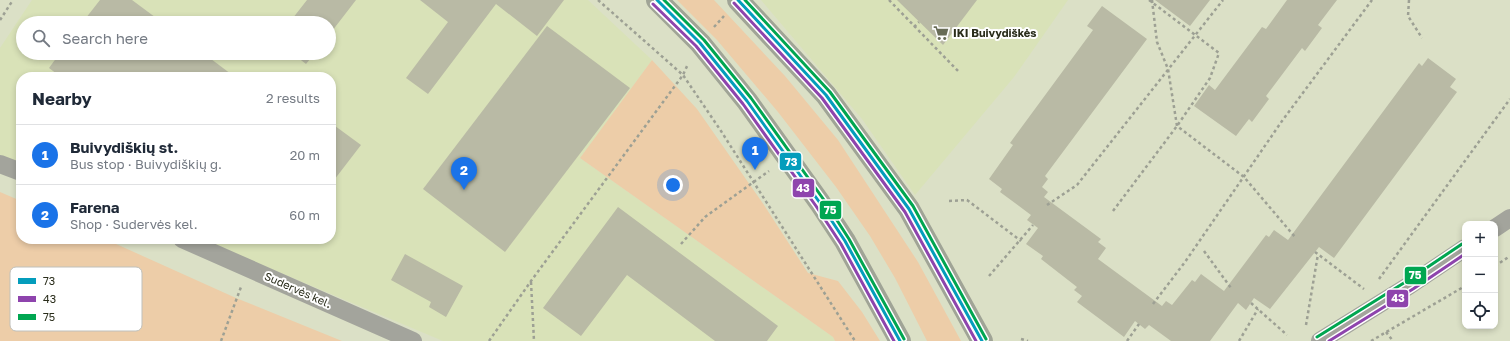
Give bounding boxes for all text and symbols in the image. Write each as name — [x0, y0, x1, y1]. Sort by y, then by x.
search box — [16, 16, 336, 60]
supermarket icon: IKI Buivydiškės — [932, 24, 950, 42]
place label: IKI Buivydiškės — [953, 26, 1036, 39]
icon: search — [30, 27, 52, 49]
text: Search here — [62, 29, 148, 47]
text: Nearby — [32, 88, 92, 109]
text: 2 results — [266, 90, 320, 106]
pin: 1 — [742, 137, 768, 170]
text: Buivydiškių st. — [70, 138, 178, 156]
text: 1 — [42, 147, 48, 163]
text: 20 m — [290, 147, 320, 163]
line badge: 73 — [779, 152, 802, 171]
text: 73 — [785, 155, 798, 168]
text: Bus stop · Buivydiškių g. — [70, 156, 222, 172]
pin: 2 — [451, 157, 477, 190]
your location — [663, 175, 683, 195]
line badge: 43 — [792, 178, 815, 198]
text: 43 — [796, 181, 810, 194]
text: Farena — [70, 198, 120, 216]
line badge: 75 — [819, 200, 842, 220]
text: 75 — [824, 203, 837, 216]
text: 2 — [41, 207, 49, 223]
text: 60 m — [289, 207, 320, 223]
text: Shop · Sudervės kel. — [70, 216, 198, 232]
map controls — [1462, 221, 1498, 329]
button: + — [1462, 221, 1498, 257]
button: − — [1462, 257, 1498, 293]
line badge: 75 — [1404, 266, 1427, 285]
legend — [10, 267, 142, 331]
text: 75 — [1409, 268, 1422, 281]
street label: Sudervės kel. — [263, 269, 334, 310]
text: 73 — [43, 274, 55, 287]
line badge: 43 — [1386, 289, 1409, 308]
text: 43 — [1391, 291, 1405, 304]
text: 43 — [43, 292, 56, 305]
button: locate — [1462, 293, 1498, 329]
text: 75 — [43, 310, 55, 323]

